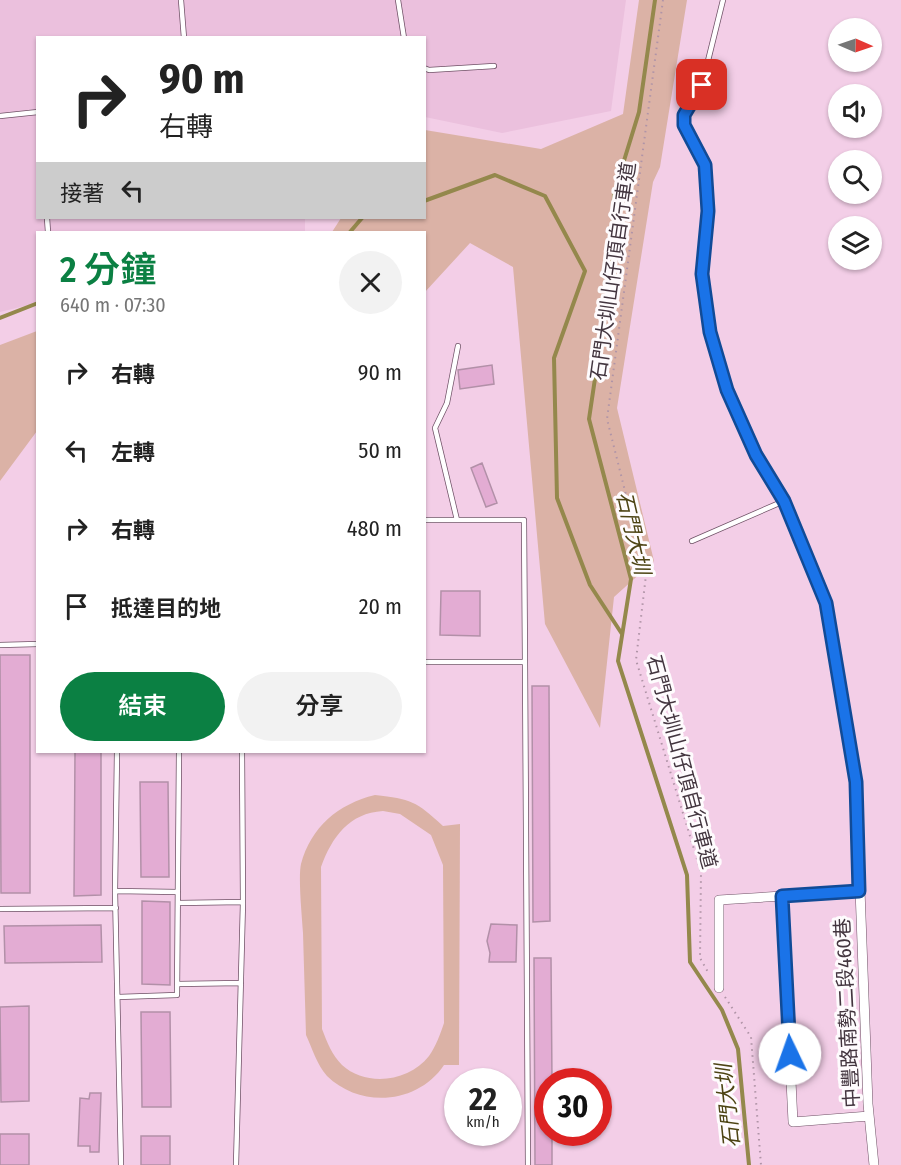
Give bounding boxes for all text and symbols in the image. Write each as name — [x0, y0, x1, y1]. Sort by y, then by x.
north arrow — [828, 18, 882, 72]
map controls — [828, 18, 882, 270]
text: 90 m — [159, 54, 244, 104]
pin — [676, 59, 727, 110]
icon: right — [60, 60, 138, 138]
icon: arrive — [685, 68, 718, 101]
button: sound — [828, 84, 882, 138]
text: 右轉 — [159, 111, 213, 143]
button: search — [828, 150, 882, 204]
street label: 石門大圳山仔頂自行車道 — [586, 160, 640, 382]
icon: left — [116, 174, 149, 207]
text: 接著 — [60, 180, 104, 207]
button: layers — [828, 216, 882, 270]
text: 2 分鐘 — [60, 248, 156, 292]
button: close — [339, 251, 402, 314]
text: 640 m · 07:30 — [60, 293, 166, 317]
icon: right — [60, 356, 93, 389]
text: 90 m — [358, 359, 402, 386]
text: 右轉 — [111, 361, 155, 388]
icon: left — [60, 434, 93, 467]
text: 50 m — [358, 437, 402, 464]
text: 左轉 — [111, 439, 155, 466]
water label: 石門大圳 — [611, 489, 656, 580]
icon: right — [60, 512, 93, 545]
text: 480 m — [347, 515, 402, 542]
text: 右轉 — [111, 517, 155, 544]
icon: arrive — [60, 590, 93, 623]
text: 20 m — [359, 593, 402, 620]
text: 抵達目的地 — [111, 595, 221, 622]
street label: 石門大圳山仔頂自行車道 — [642, 653, 722, 871]
button: 結束 — [60, 672, 225, 741]
button: 分享 — [237, 672, 402, 741]
street label: 中豐路南勢二段460巷 — [830, 917, 864, 1109]
position arrow — [758, 1022, 822, 1086]
water label: 石門大圳 — [710, 1060, 745, 1149]
speed limit sign: 30 — [534, 1068, 612, 1146]
text: 22 — [469, 1082, 497, 1118]
text: km/h — [466, 1113, 500, 1131]

